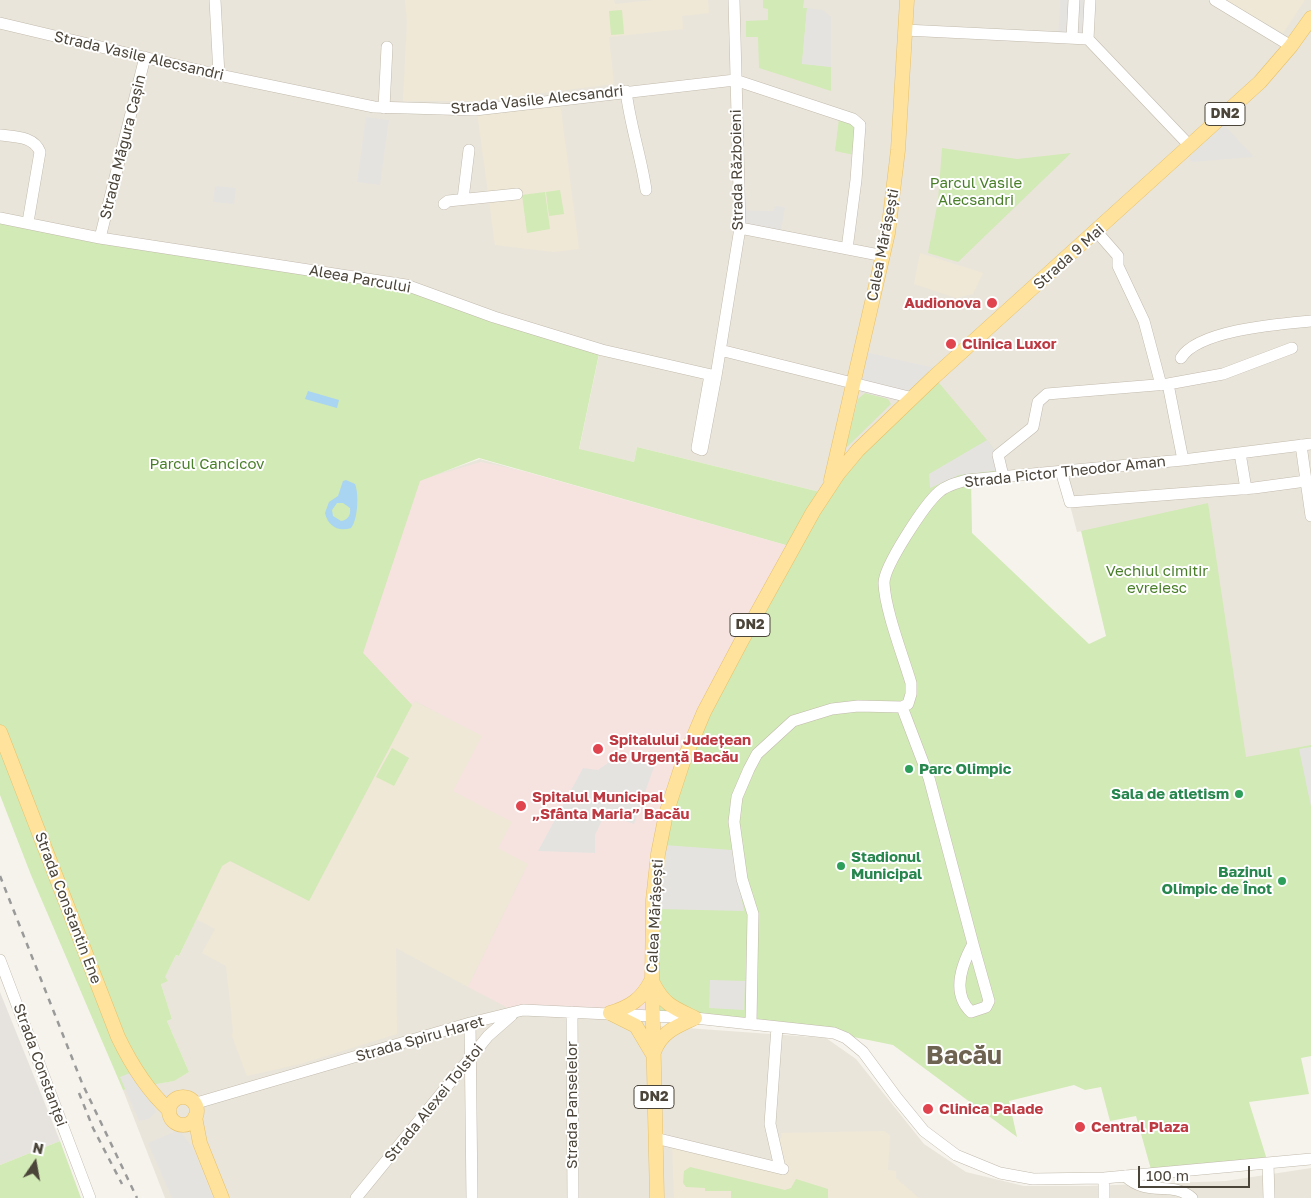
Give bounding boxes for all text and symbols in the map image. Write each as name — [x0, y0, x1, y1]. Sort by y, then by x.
street label: Strada Vasile Alecsandri — [52, 28, 226, 84]
street label: Strada Măgura Cașin — [96, 73, 150, 221]
street label: Strada Vasile Alecsandri — [450, 82, 624, 118]
road number: DN2 — [1205, 102, 1245, 126]
street label: Strada Războieni — [727, 109, 747, 231]
park label: Parcul Vasile Alecsandri — [930, 174, 1022, 209]
street label: Calea Mărășești — [863, 187, 903, 303]
street label: Strada 9 Mai — [1030, 220, 1108, 294]
street label: Aleea Parcului — [308, 261, 412, 297]
place label: Audionova — [904, 294, 981, 312]
marker: Audionova — [985, 296, 999, 310]
place label: Clinica Luxor — [962, 335, 1057, 353]
marker: Clinica Luxor — [944, 337, 958, 351]
street label: Strada Pictor Theodor Aman — [963, 452, 1167, 492]
park label: Parcul Cancicov — [149, 455, 265, 473]
park label: Vechiul cimitir evreiesc — [1106, 562, 1208, 597]
road number: DN2 — [730, 614, 770, 636]
place label: Spitalului Județean de Urgență Bacău — [609, 731, 751, 766]
marker: Spitalului Județean de Urgență Bacău — [591, 742, 605, 756]
place label: Parc Olimpic — [919, 760, 1011, 778]
marker: Parc Olimpic — [903, 763, 915, 775]
place label: Sala de atletism — [1111, 785, 1229, 803]
place label: Spitalul Municipal „Sfânta Maria” Bacău — [532, 788, 689, 823]
marker: Sala de atletism — [1233, 788, 1245, 800]
marker: Spitalul Municipal „Sfânta Maria” Bacău — [514, 799, 528, 813]
street label: Strada Constantin Ene — [31, 830, 105, 986]
place label: Stadionul Municipal — [851, 848, 922, 883]
street label: Calea Mărășești — [643, 858, 667, 974]
marker: Stadionul Municipal — [835, 860, 847, 872]
place label: Bazinul Olimpic de Înot — [1162, 863, 1272, 898]
marker: Bazinul Olimpic de Înot — [1276, 875, 1288, 887]
street label: Strada Constanței — [9, 1001, 71, 1129]
street label: Strada Spiru Haret — [354, 1012, 486, 1066]
street label: Strada Alexei Tolstoi — [381, 1040, 487, 1166]
street label: Strada Panselelor — [563, 1041, 581, 1169]
district label: Bacău — [926, 1041, 1002, 1071]
road number: DN2 — [634, 1086, 674, 1108]
place label: Clinica Palade — [939, 1100, 1043, 1118]
marker: Clinica Palade — [921, 1102, 935, 1116]
place label: Central Plaza — [1091, 1118, 1189, 1136]
marker: Central Plaza — [1073, 1120, 1087, 1134]
north arrow — [10, 1138, 60, 1188]
text: N — [31, 1138, 45, 1157]
scale bar — [1141, 1156, 1254, 1188]
text: 100 m — [1146, 1166, 1189, 1184]

